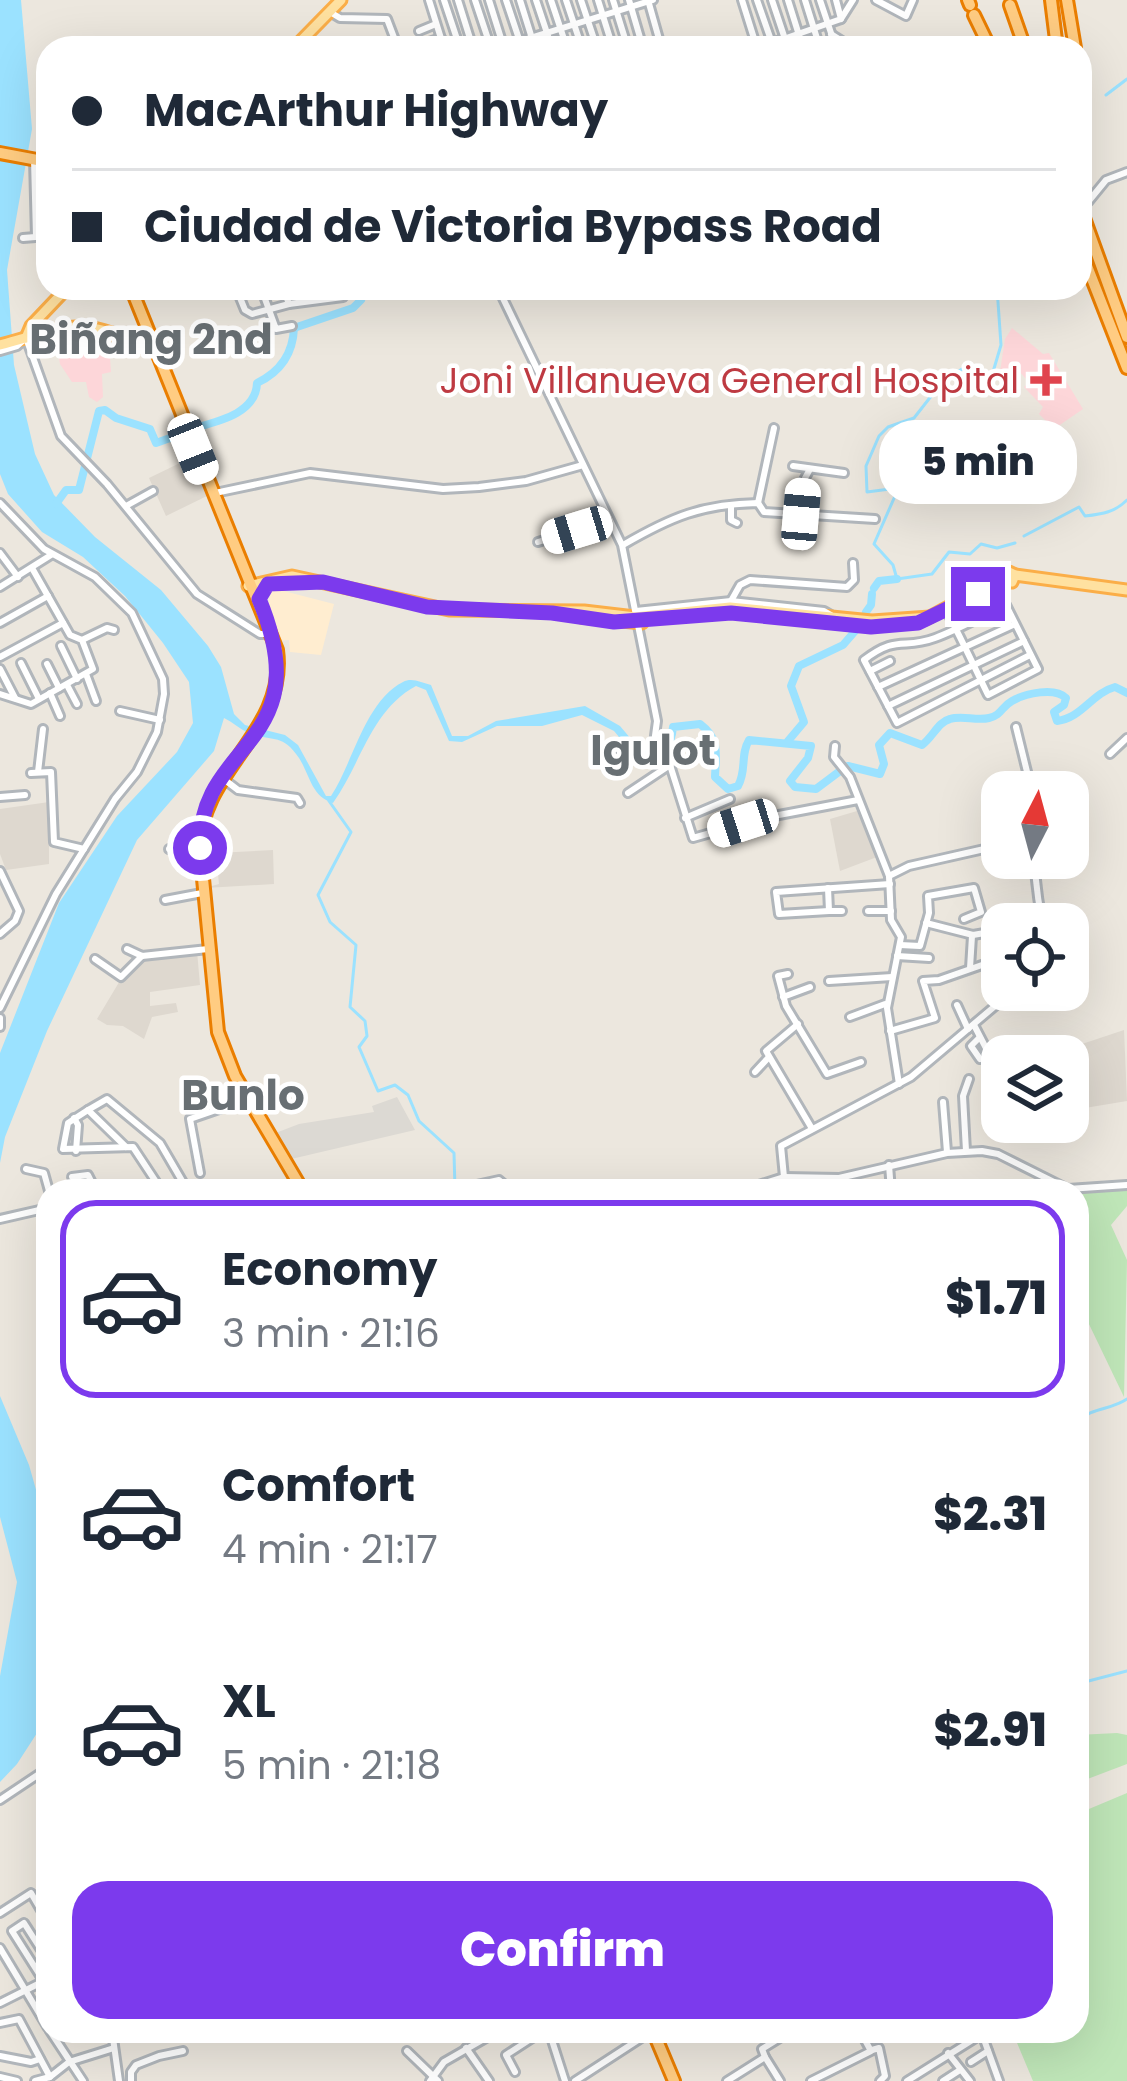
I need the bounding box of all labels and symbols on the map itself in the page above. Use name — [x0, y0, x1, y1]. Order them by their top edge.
district label: Biñang 2nd — [29, 310, 273, 369]
place label: Joni Villanueva General Hospital — [439, 355, 1019, 406]
marker: Joni Villanueva General Hospital — [1030, 364, 1062, 396]
car — [163, 409, 223, 489]
callout: 5 min — [879, 420, 1077, 504]
car — [780, 477, 822, 551]
car — [537, 502, 617, 558]
route end — [951, 567, 1005, 621]
district label: Igulot — [590, 721, 716, 780]
north arrow — [981, 771, 1089, 879]
car — [703, 795, 783, 851]
route start — [173, 821, 227, 875]
district label: Bunlo — [181, 1066, 305, 1125]

